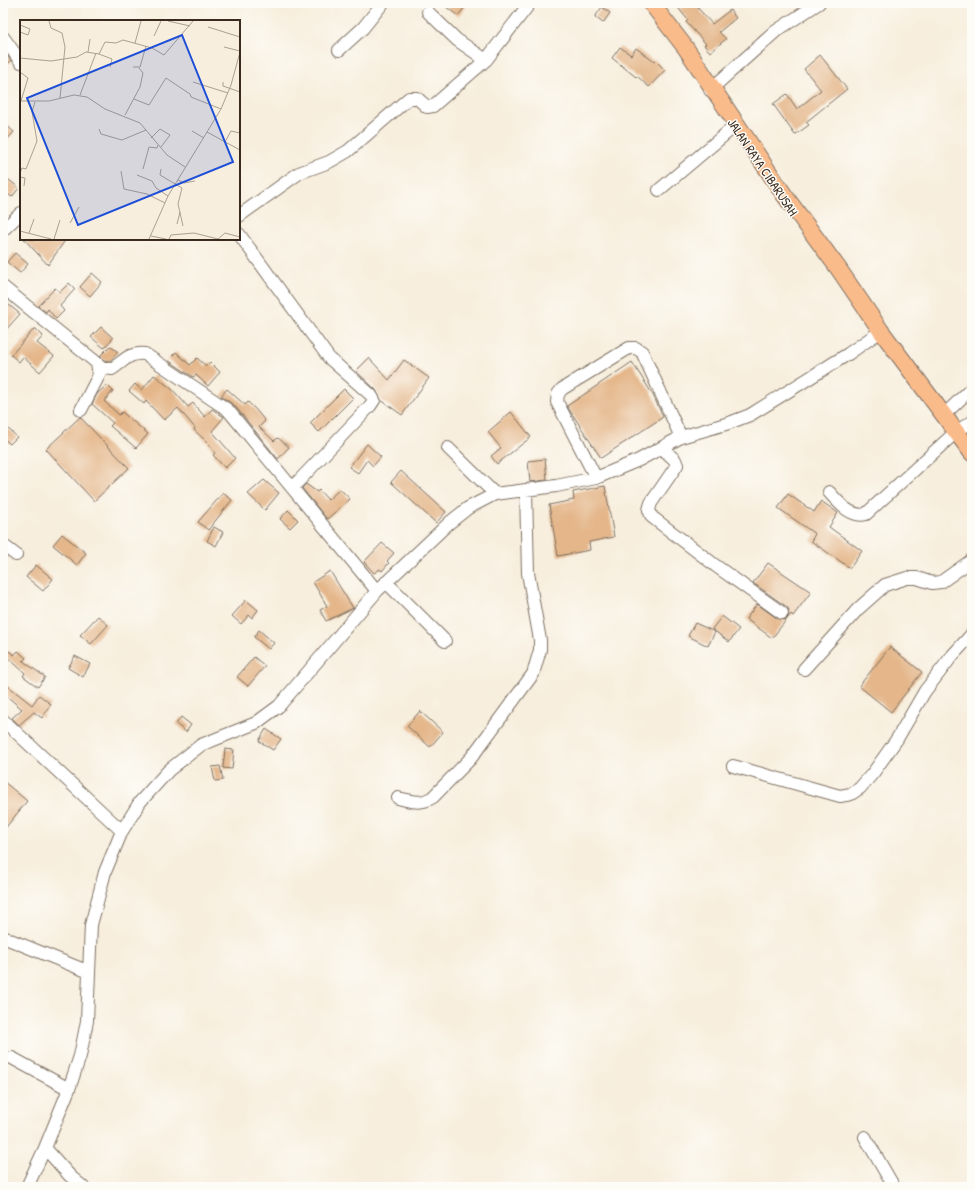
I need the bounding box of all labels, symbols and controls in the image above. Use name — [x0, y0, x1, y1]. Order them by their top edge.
inset map — [20, 20, 240, 240]
street label: JALAN RAYA CIBARUSAH — [724, 115, 802, 219]

